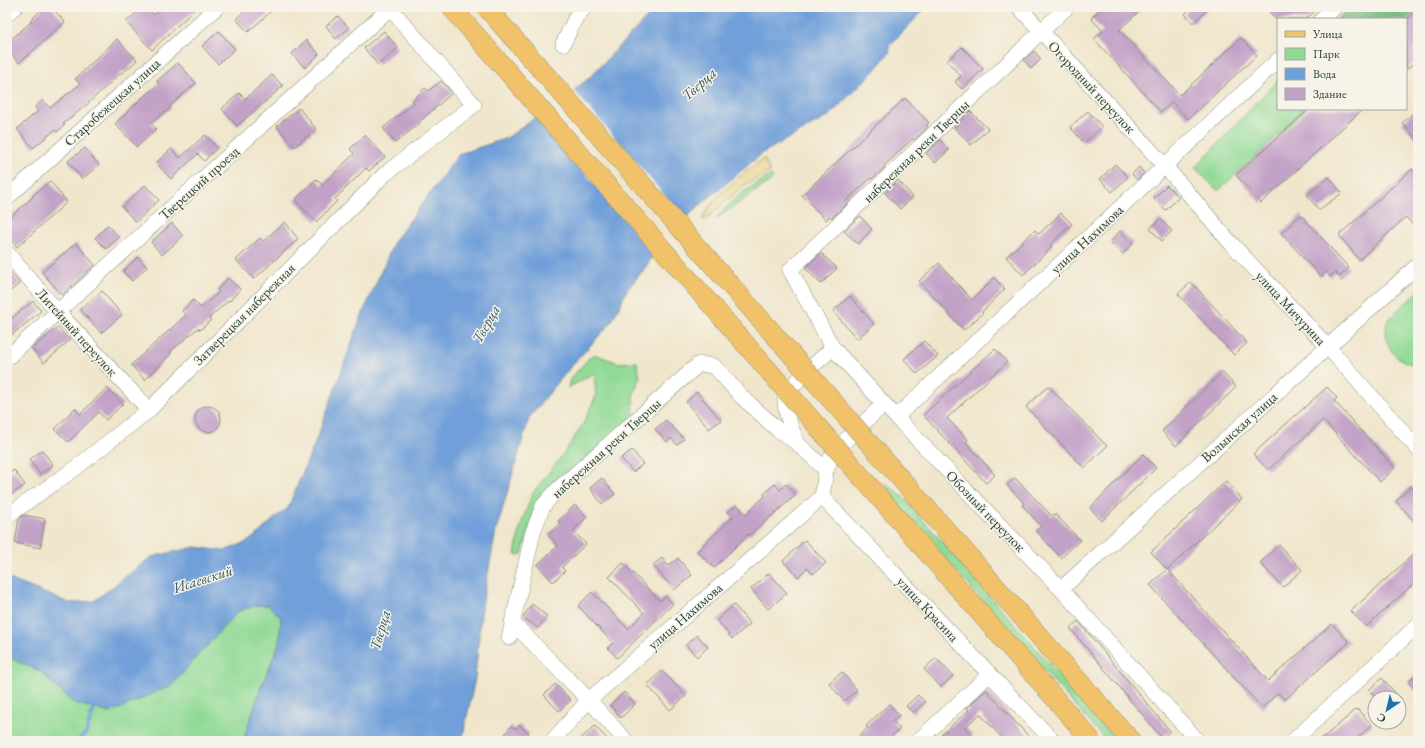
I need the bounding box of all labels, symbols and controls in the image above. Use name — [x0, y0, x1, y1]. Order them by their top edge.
legend — [1277, 18, 1407, 110]
text: Улица — [1312, 26, 1343, 42]
street label: Огородный переулок — [1044, 37, 1140, 137]
text: Парк — [1313, 46, 1340, 62]
street label: Старобежецкая улица — [60, 54, 164, 150]
water label: Тверца — [677, 63, 720, 104]
text: Вода — [1313, 66, 1336, 82]
text: Здание — [1313, 86, 1347, 102]
street label: набережная реки Тверцы — [859, 95, 973, 206]
street label: Тверецкий проезд — [155, 142, 243, 224]
street label: улица Нахимова — [1047, 200, 1127, 277]
street label: Затверецкая набережная — [189, 259, 299, 369]
street label: улица Мичурина — [1252, 267, 1330, 349]
street label: Литейный переулок — [32, 284, 122, 380]
water label: Тверца — [467, 301, 504, 346]
street label: Волынская улица — [1197, 388, 1281, 466]
street label: набережная реки Тверцы — [548, 394, 665, 502]
street label: Обозный переулок — [942, 466, 1030, 556]
water label: Исаевский — [170, 560, 235, 597]
street label: улица Красина — [893, 572, 963, 646]
street label: улица Нахимова — [644, 578, 726, 653]
water label: Тверца — [365, 608, 394, 652]
north arrow — [1367, 690, 1407, 730]
text: С — [1374, 710, 1388, 726]

